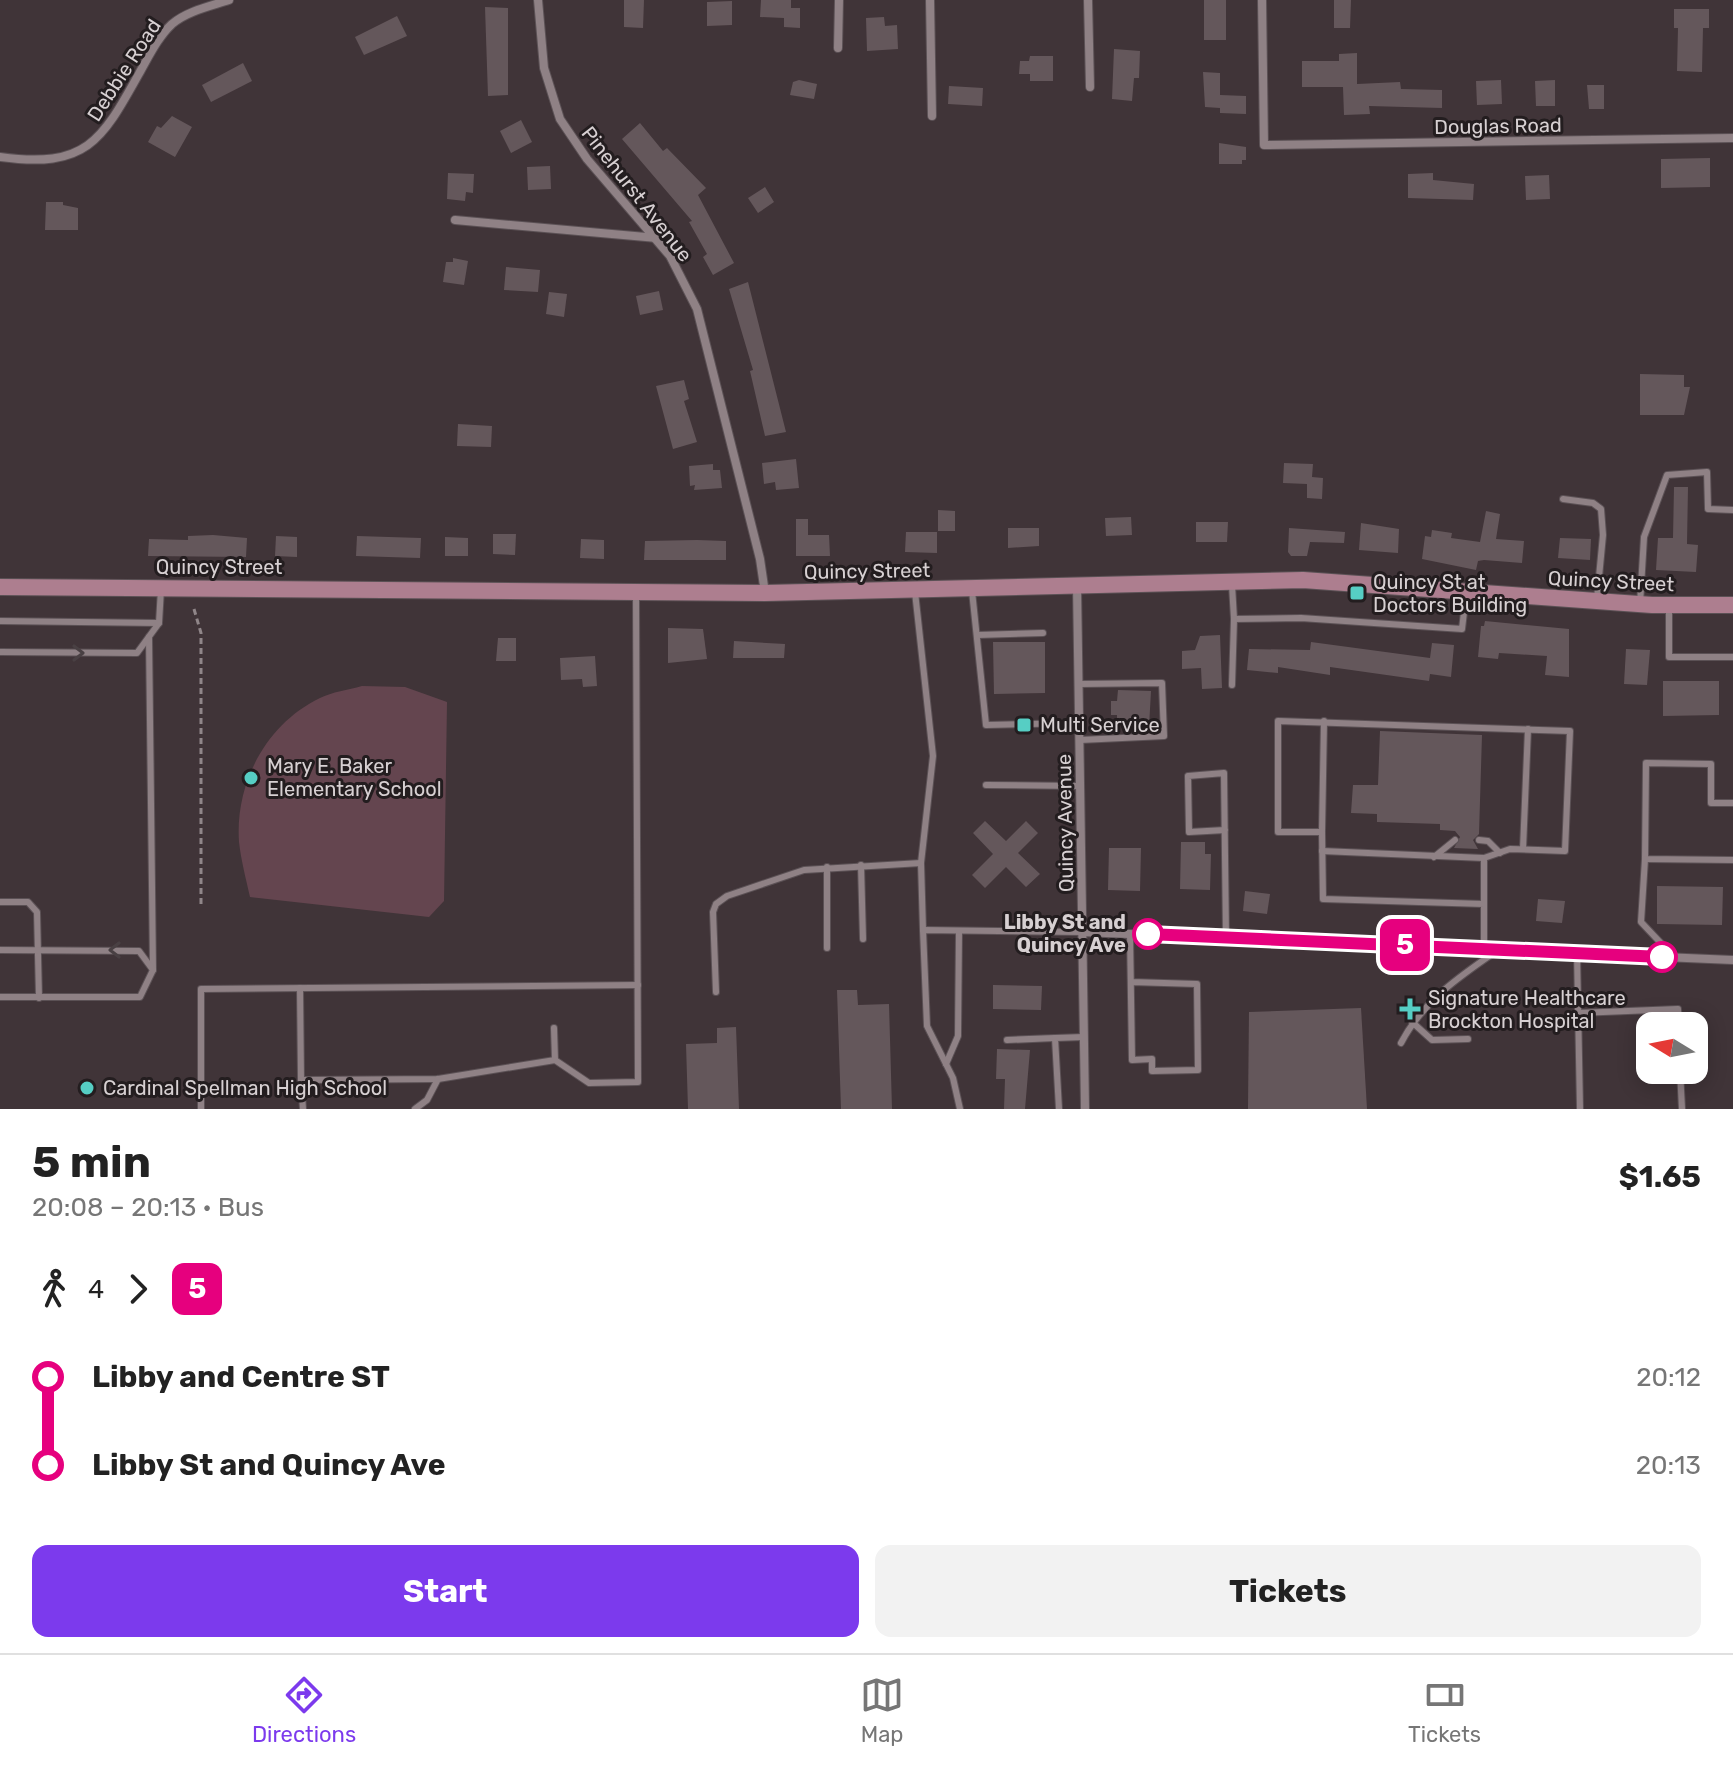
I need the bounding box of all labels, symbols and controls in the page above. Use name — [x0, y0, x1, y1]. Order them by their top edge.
street label: Debbie Road — [82, 14, 166, 126]
street label: Douglas Road — [1434, 113, 1562, 139]
street label: Pinehurst Avenue — [577, 122, 697, 266]
street label: Quincy Street — [156, 555, 282, 579]
street label: Quincy Street — [804, 558, 931, 584]
street label: Quincy Street — [1547, 566, 1675, 596]
place label: Quincy St at Doctors Building — [1373, 570, 1527, 617]
marker: Quincy St at Doctors Building — [1348, 584, 1366, 602]
one-way arrow — [72, 644, 85, 662]
place label: Multi Service — [1040, 713, 1160, 737]
marker: Multi Service — [1015, 716, 1033, 734]
place label: Mary E. Baker Elementary School — [267, 754, 442, 801]
street label: Quincy Avenue — [1052, 754, 1078, 892]
marker: Mary E. Baker Elementary School — [242, 769, 260, 787]
place label: Libby St and Quincy Ave — [1004, 910, 1126, 957]
marker: Libby St and Quincy Ave — [1133, 919, 1163, 949]
line badge: 5 — [1379, 919, 1431, 971]
text: 5 — [1396, 928, 1414, 961]
one-way arrow — [108, 941, 121, 959]
unlabelled marker — [1647, 942, 1677, 972]
place label: Signature Healthcare Brockton Hospital — [1428, 986, 1626, 1033]
marker: Signature Healthcare Brockton Hospital — [1399, 998, 1421, 1020]
north arrow — [1636, 1012, 1708, 1084]
map controls — [1636, 1012, 1708, 1084]
place label: Cardinal Spellman High School — [103, 1076, 387, 1100]
marker: Cardinal Spellman High School — [78, 1079, 96, 1097]
text: 5 min — [32, 1136, 151, 1188]
text: $1.65 — [1619, 1159, 1701, 1195]
text: 20:08 – 20:13 · Bus — [32, 1192, 264, 1223]
icon: walk — [32, 1267, 76, 1311]
icon: forward — [116, 1267, 160, 1311]
text: 5 — [188, 1272, 206, 1305]
text: 4 — [88, 1274, 104, 1305]
text: Libby and Centre ST — [92, 1359, 390, 1395]
text: 20:12 — [1636, 1362, 1701, 1393]
text: Libby St and Quincy Ave — [92, 1447, 446, 1483]
text: 20:13 — [1636, 1450, 1701, 1481]
button: Start — [32, 1545, 859, 1637]
button: Tickets — [875, 1545, 1701, 1637]
tab: Directions — [252, 1673, 356, 1748]
tab: Map — [860, 1673, 904, 1748]
tab: Tickets — [1408, 1673, 1481, 1748]

